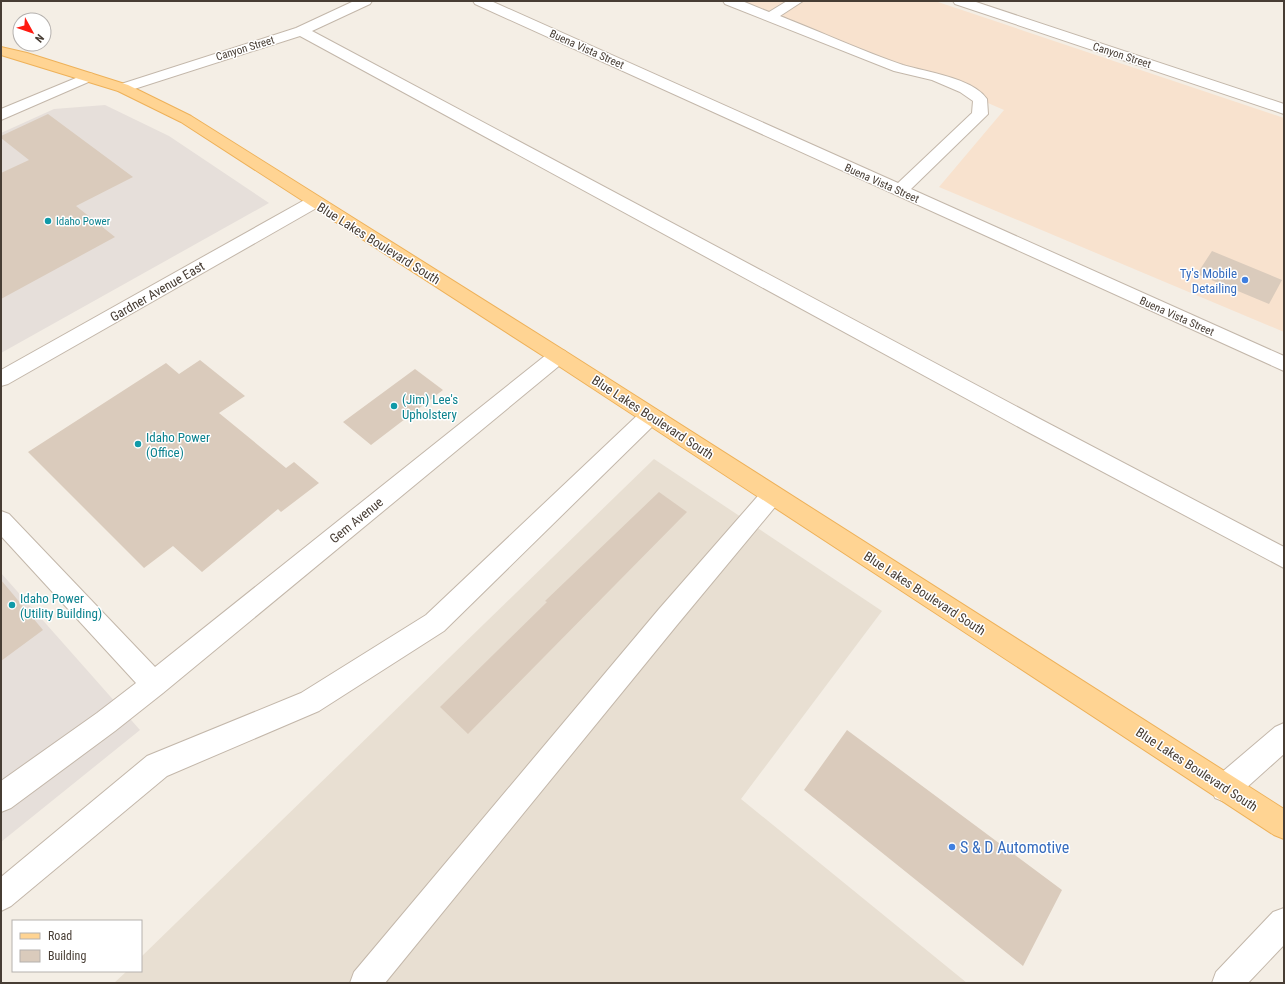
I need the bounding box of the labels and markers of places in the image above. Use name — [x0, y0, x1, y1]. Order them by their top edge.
place label: Idaho Power — [56, 215, 111, 228]
marker: Idaho Power — [43, 216, 53, 226]
place label: Ty's Mobile Detailing — [1180, 266, 1237, 296]
marker: Ty's Mobile Detailing — [1240, 275, 1250, 285]
place label: (Jim) Lee's Upholstery — [402, 392, 458, 422]
marker: (Jim) Lee's Upholstery — [389, 401, 399, 411]
place label: Idaho Power (Office) — [146, 430, 210, 460]
marker: Idaho Power (Office) — [133, 439, 143, 449]
place label: Idaho Power (Utility Building) — [20, 591, 102, 621]
marker: Idaho Power (Utility Building) — [7, 600, 17, 610]
place label: S & D Automotive — [960, 838, 1069, 857]
marker: S & D Automotive — [947, 842, 957, 852]

